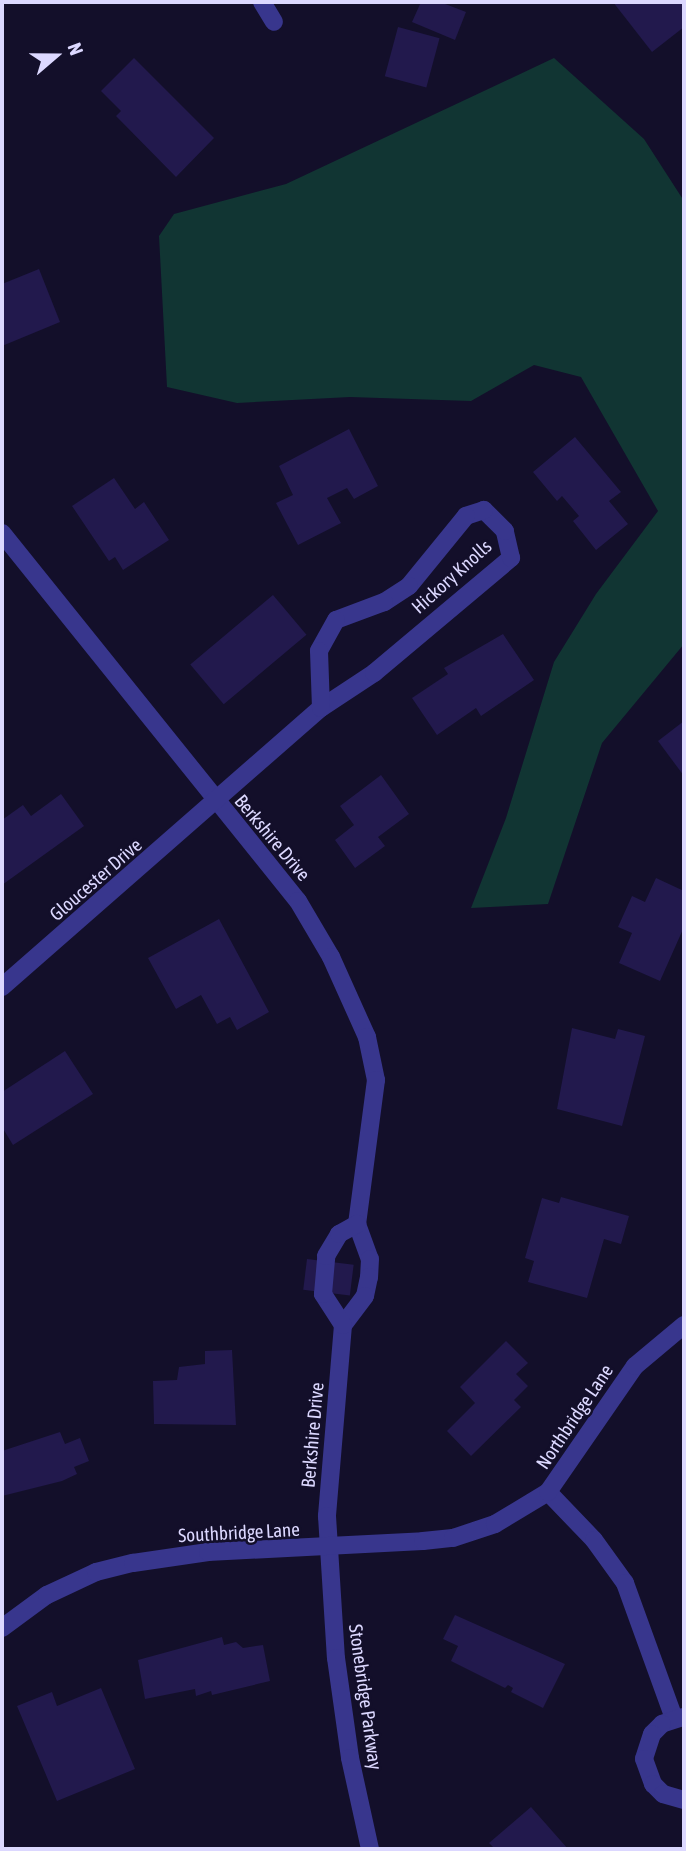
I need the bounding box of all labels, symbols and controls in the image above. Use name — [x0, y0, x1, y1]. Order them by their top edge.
north arrow — [21, 21, 91, 91]
text: N — [63, 40, 88, 58]
street label: Hickory Knolls — [407, 535, 497, 619]
street label: Berkshire Drive — [229, 790, 315, 886]
street label: Gloucester Drive — [45, 834, 147, 926]
street label: Northbridge Lane — [532, 1360, 618, 1474]
street label: Berkshire Drive — [297, 1381, 329, 1489]
street label: Southbridge Lane — [178, 1518, 300, 1548]
street label: Stonebridge Parkway — [344, 1623, 386, 1771]

